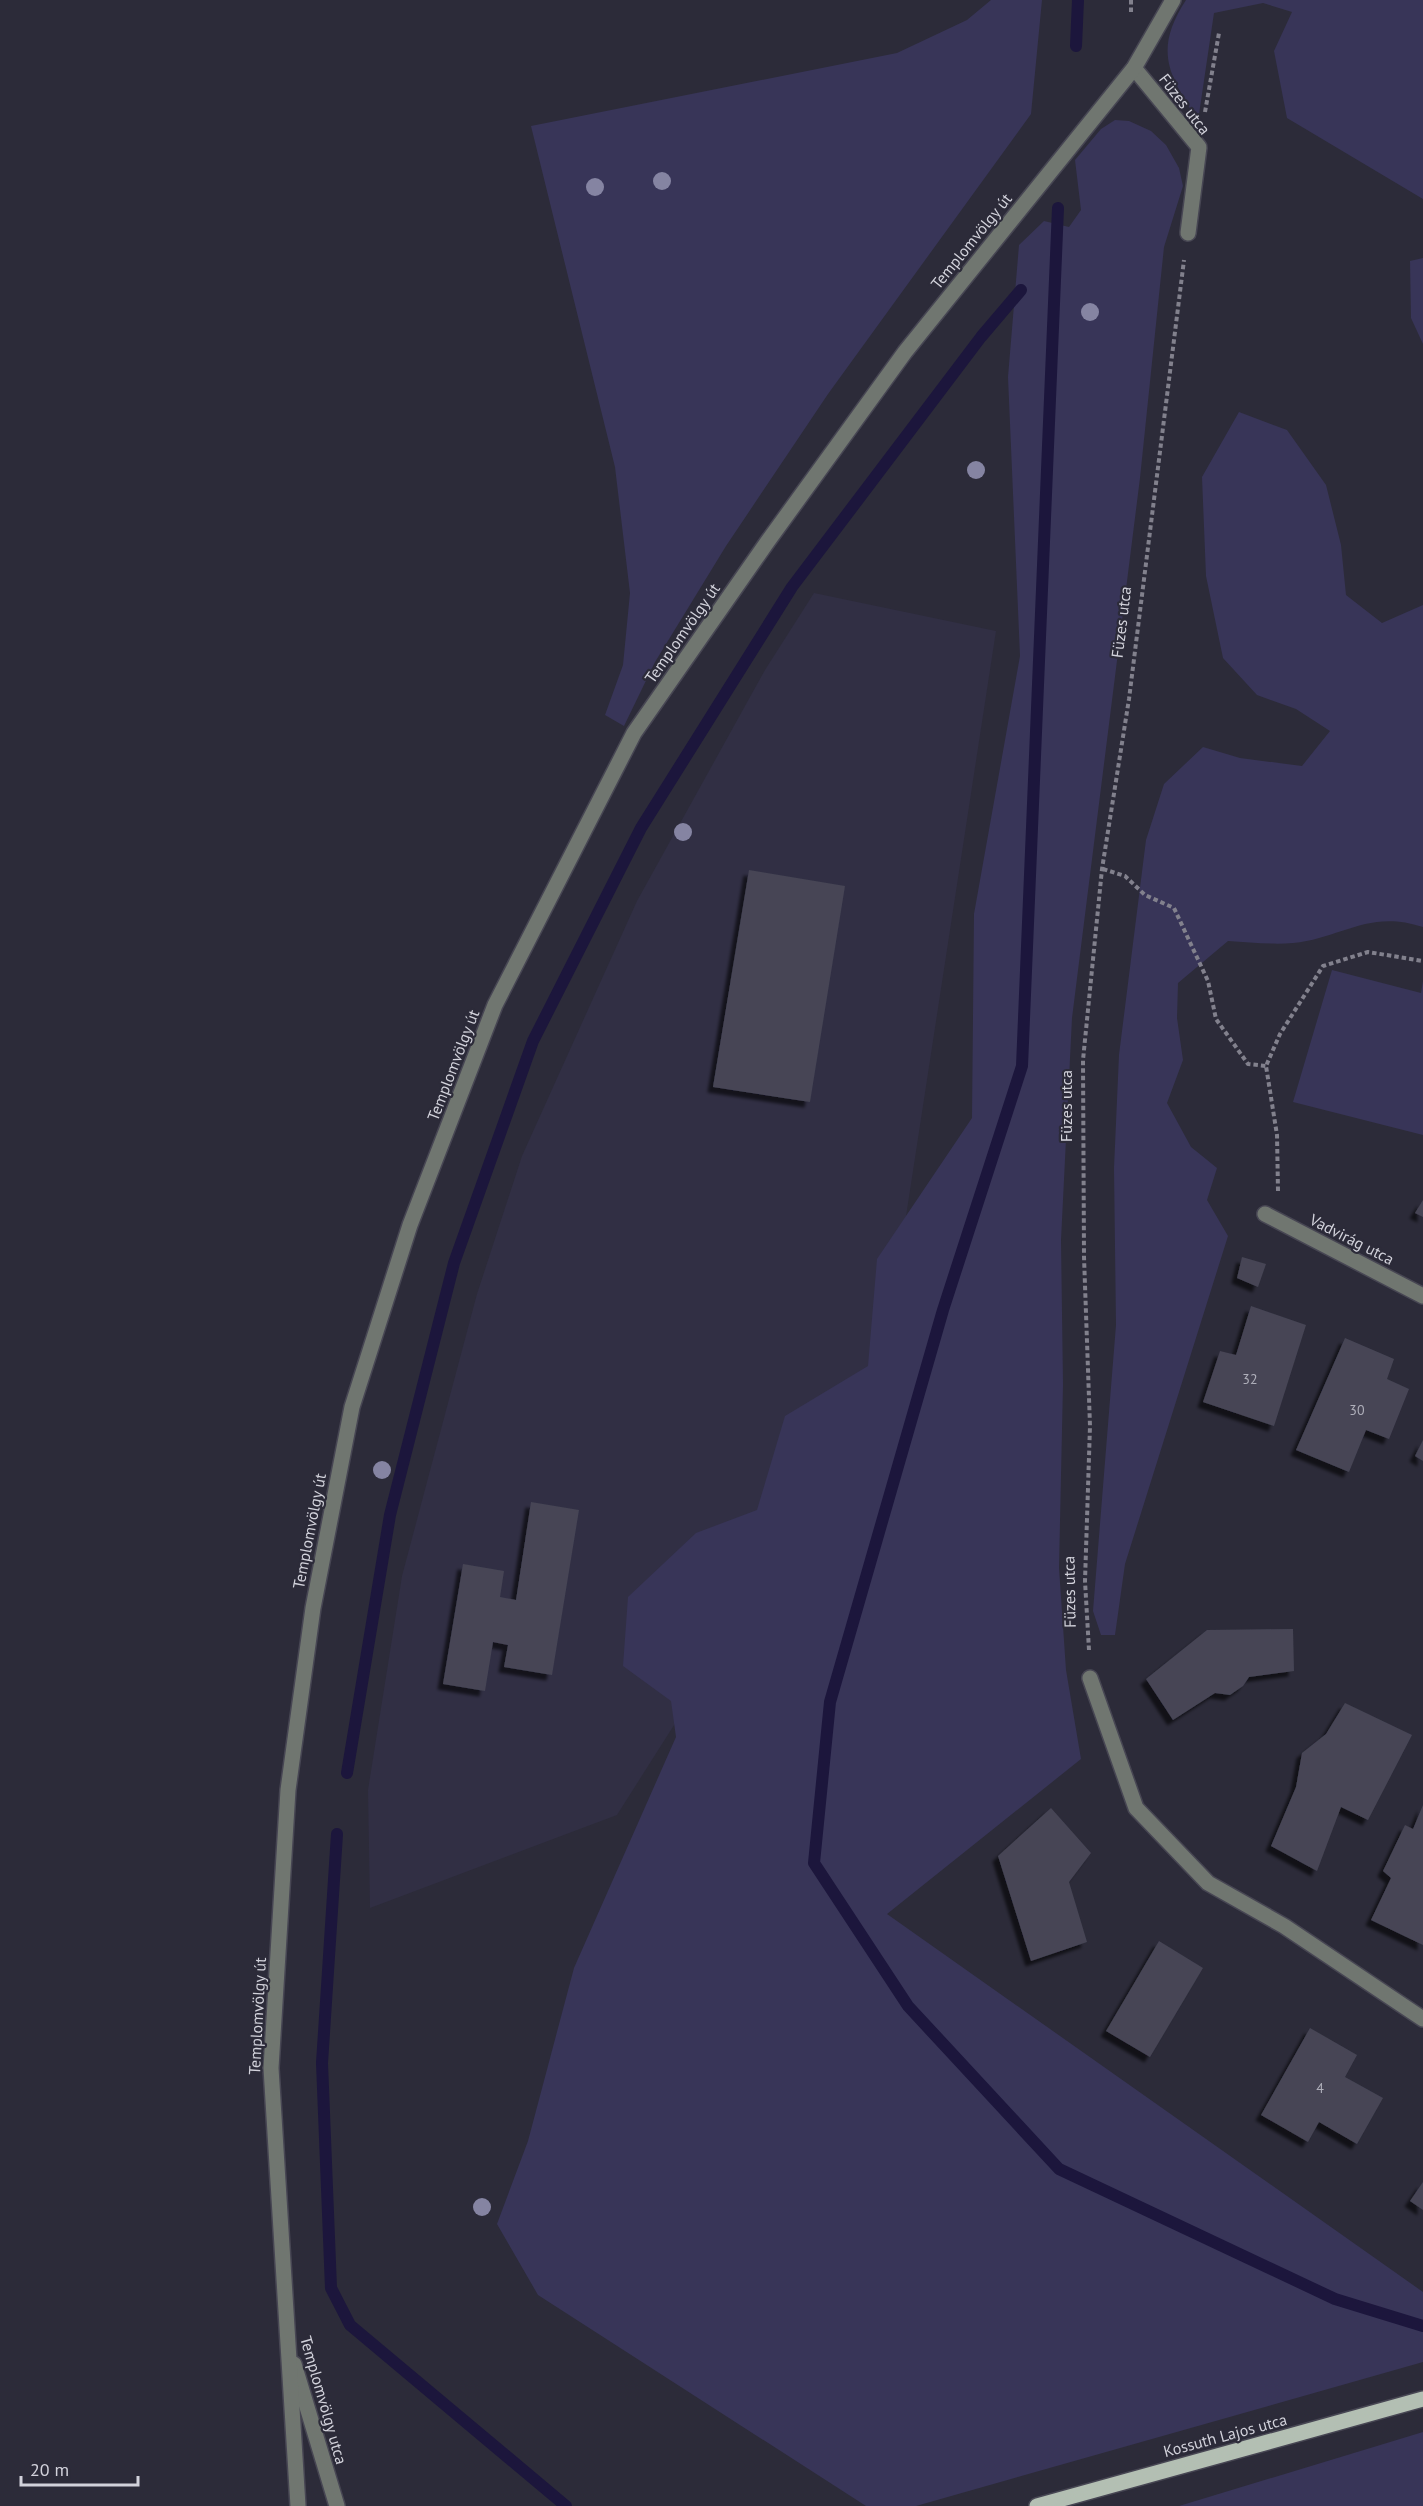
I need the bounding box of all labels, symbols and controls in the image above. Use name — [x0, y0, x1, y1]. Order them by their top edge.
street label: Füzes utca — [1155, 69, 1215, 139]
street label: Templomvölgy út — [926, 189, 1016, 293]
street label: Templomvölgy út — [640, 579, 724, 687]
street label: Füzes utca — [1107, 585, 1135, 659]
street label: Templomvölgy út — [423, 1006, 484, 1123]
street label: Füzes utca — [1056, 1070, 1076, 1142]
street label: Vadvirág utca — [1306, 1209, 1398, 1269]
house number: 32 — [1242, 1370, 1258, 1388]
house number: 30 — [1349, 1401, 1365, 1419]
street label: Templomvölgy út — [288, 1471, 330, 1591]
street label: Füzes utca — [1058, 1556, 1080, 1628]
street label: Templomvölgy út — [244, 1956, 270, 2075]
house number: 4 — [1316, 2079, 1324, 2097]
street label: Templomvölgy utca — [296, 2334, 352, 2466]
street label: Kossuth Lajos utca — [1161, 2409, 1289, 2461]
scale bar — [21, 2449, 138, 2487]
text: 20 m — [30, 2458, 69, 2481]

